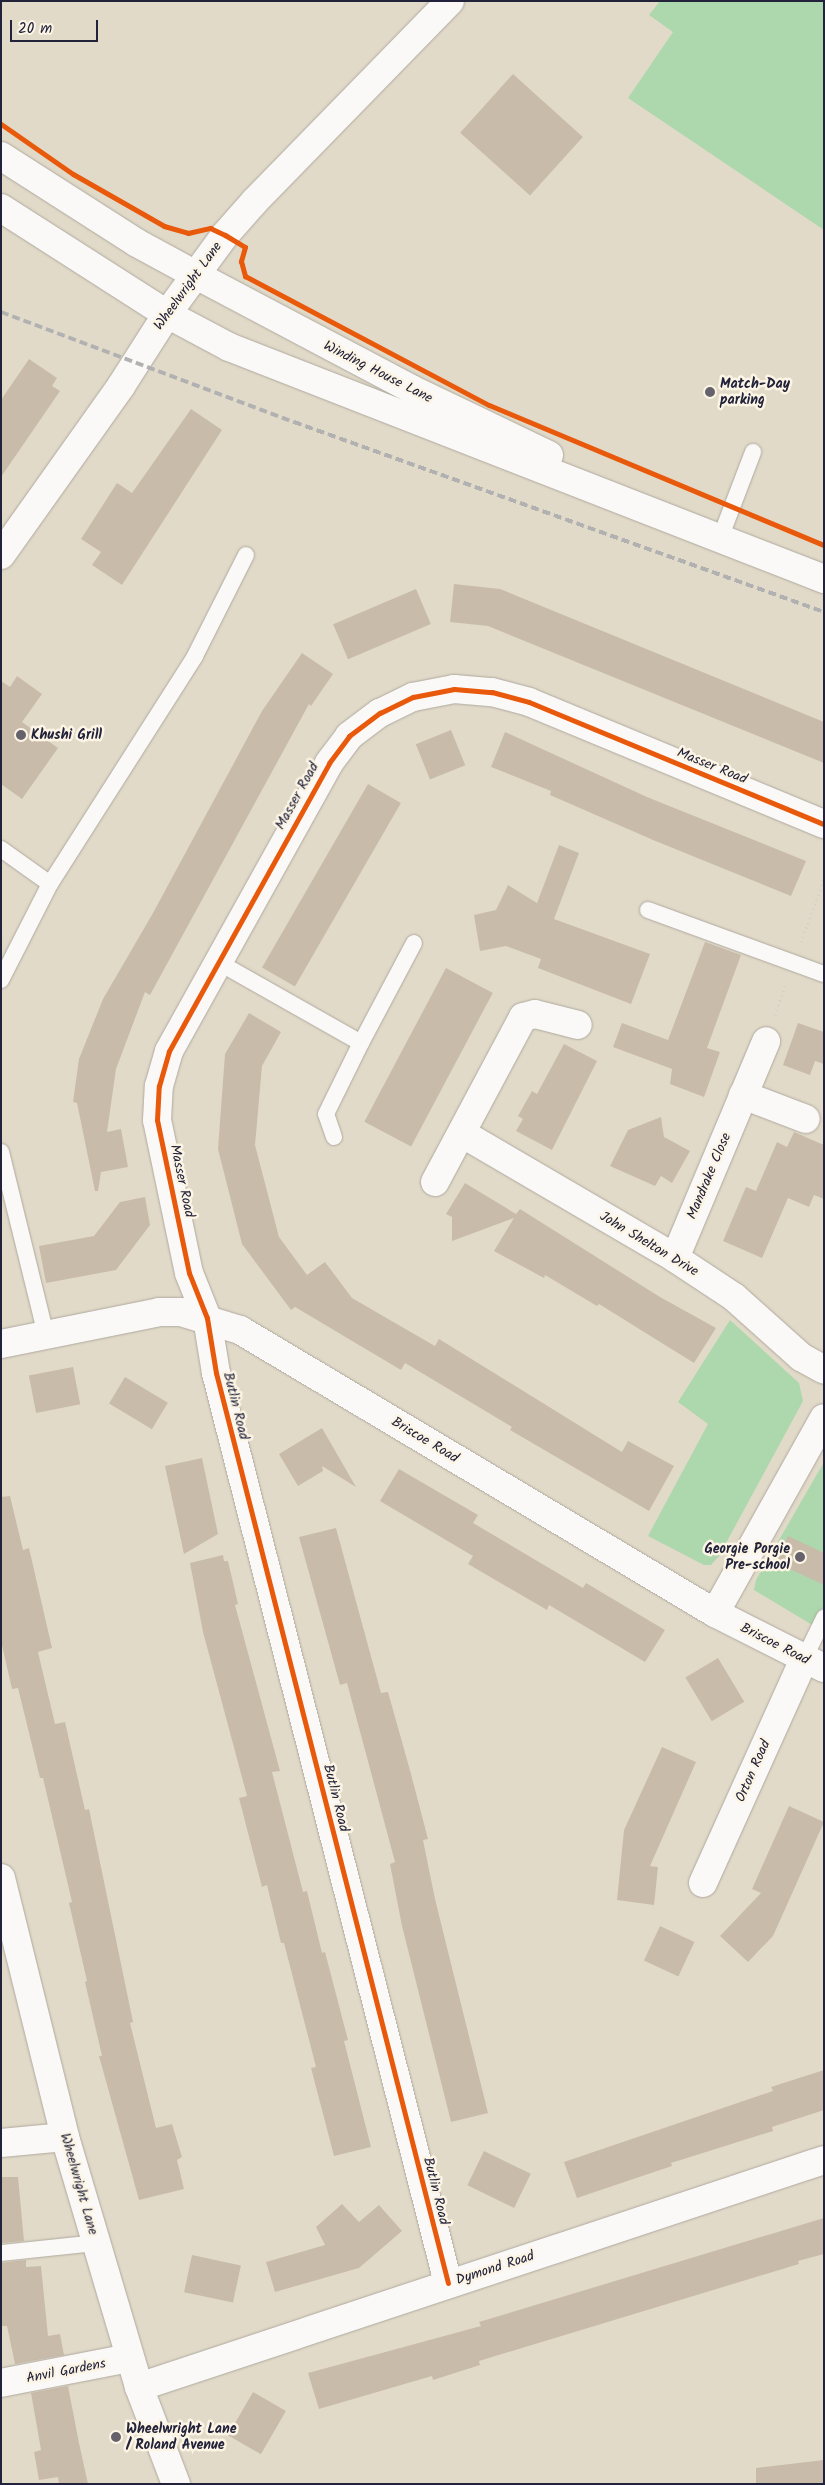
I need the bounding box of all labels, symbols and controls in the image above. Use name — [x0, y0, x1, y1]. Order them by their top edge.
scale bar — [12, 10, 100, 42]
text: 20 m — [18, 17, 52, 41]
street label: Wheelwright Lane — [150, 239, 226, 333]
street label: Winding House Lane — [321, 337, 435, 407]
place label: Match-Day parking — [720, 376, 790, 408]
marker: Match-Day parking — [704, 386, 716, 398]
place label: Khushi Grill — [31, 727, 102, 743]
marker: Khushi Grill — [15, 729, 27, 741]
street label: Masser Road — [674, 744, 750, 788]
street label: Masser Road — [272, 759, 322, 833]
street label: Mandrake Close — [683, 1130, 735, 1222]
street label: Masser Road — [166, 1143, 198, 1219]
street label: John Shelton Drive — [597, 1208, 701, 1280]
street label: Butlin Road — [220, 1371, 252, 1441]
street label: Briscoe Road — [388, 1413, 462, 1467]
place label: Georgie Porgie Pre-school — [704, 1541, 790, 1574]
marker: Georgie Porgie Pre-school — [794, 1551, 806, 1563]
street label: Briscoe Road — [738, 1619, 812, 1669]
street label: Orton Road — [732, 1737, 774, 1805]
street label: Butlin Road — [320, 1763, 352, 1833]
street label: Wheelwright Lane — [56, 2131, 102, 2237]
street label: Butlin Road — [420, 2156, 452, 2226]
street label: Dymond Road — [454, 2247, 536, 2289]
street label: Anvil Gardens — [25, 2355, 107, 2387]
place label: Wheelwright Lane / Roland Avenue — [126, 2421, 237, 2454]
marker: Wheelwright Lane / Roland Avenue — [110, 2431, 122, 2443]

